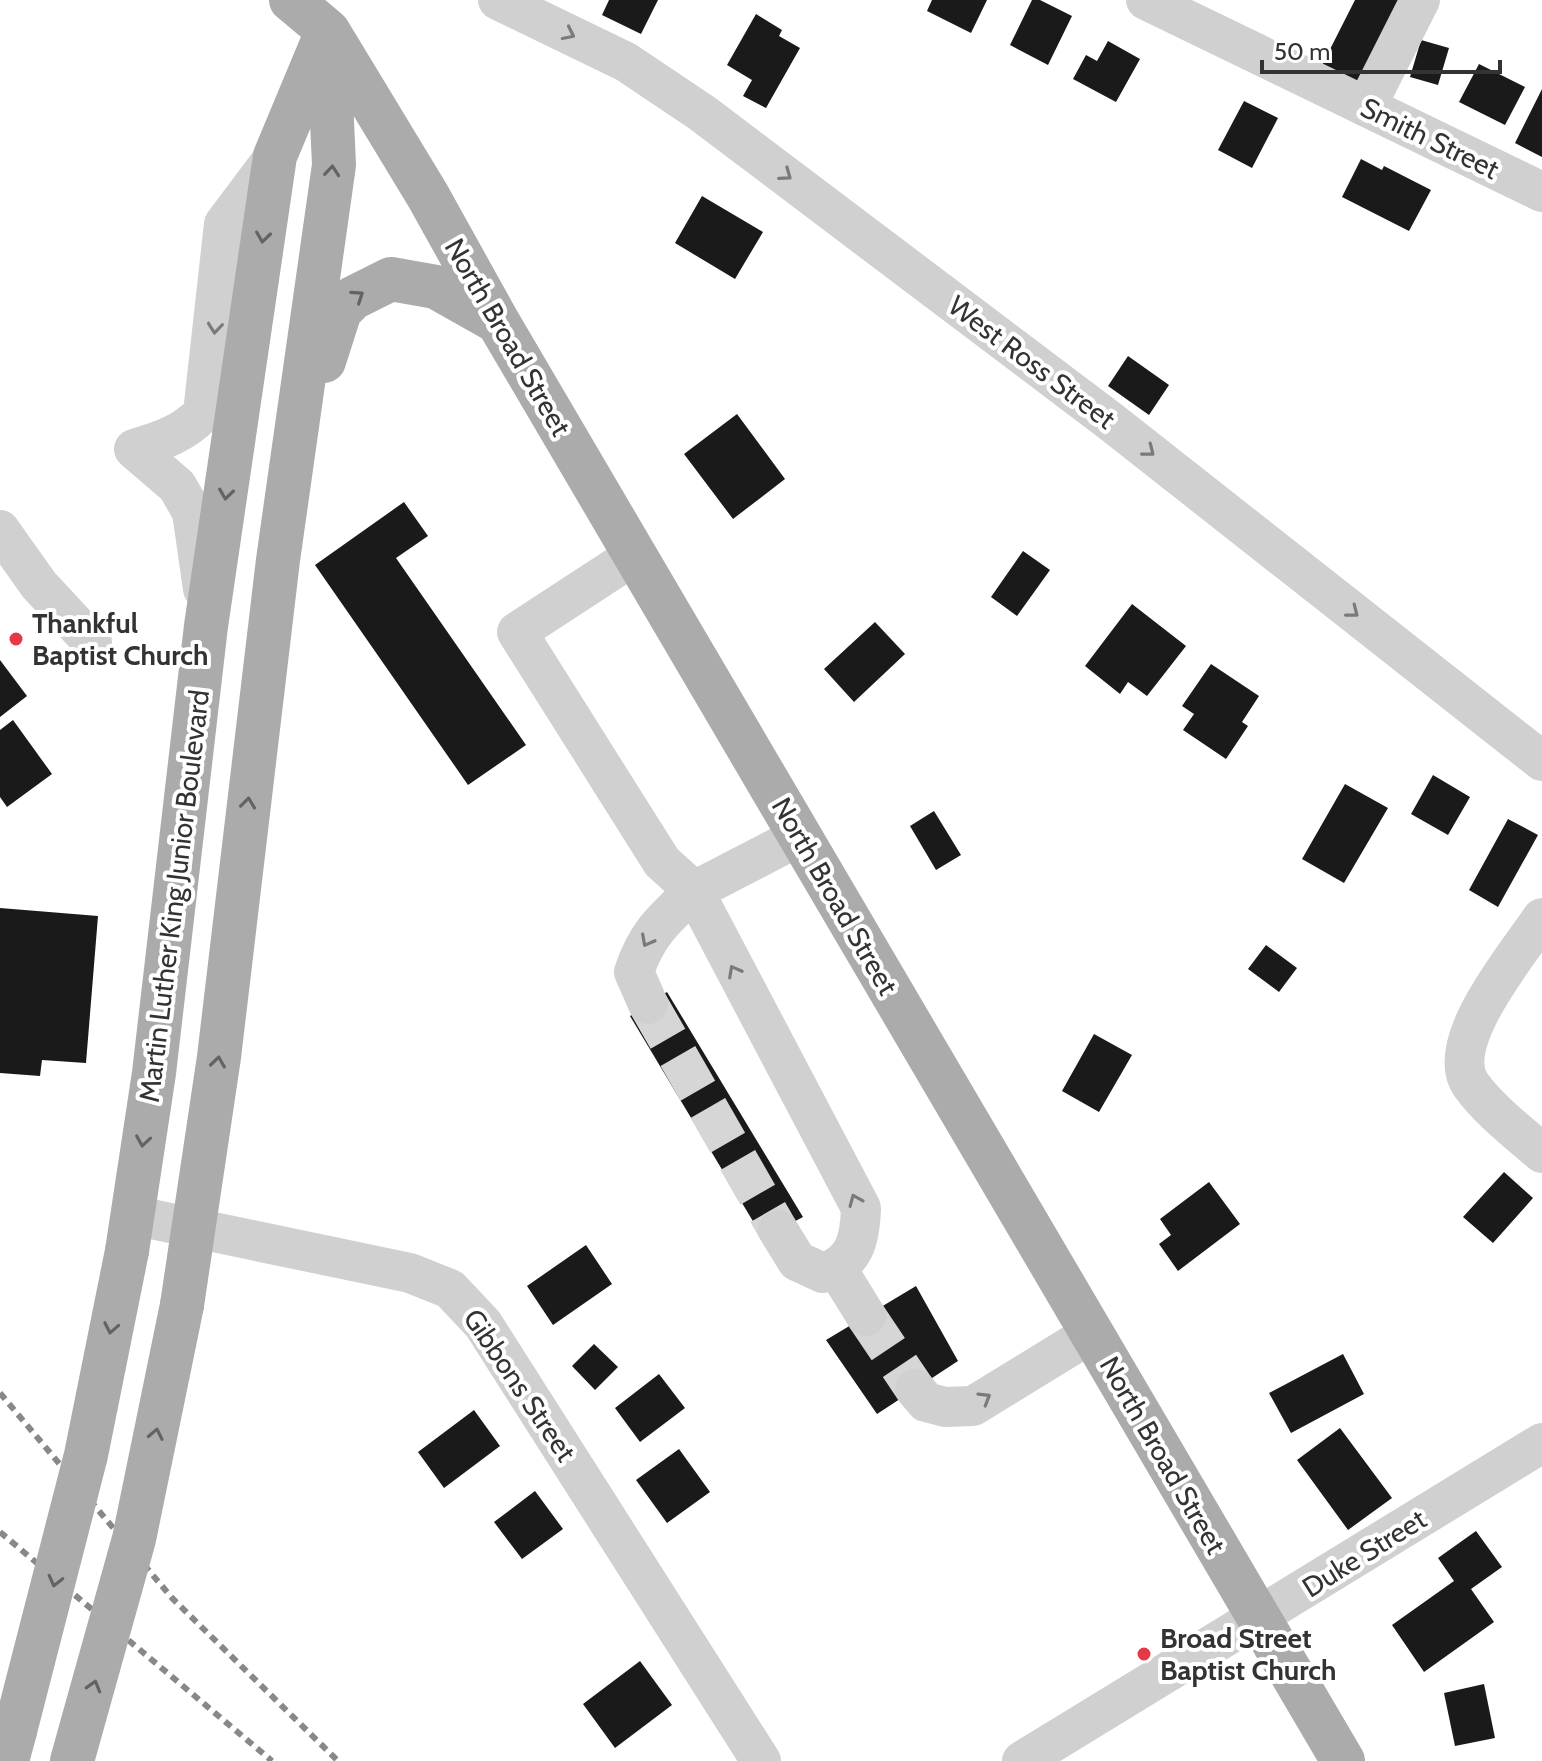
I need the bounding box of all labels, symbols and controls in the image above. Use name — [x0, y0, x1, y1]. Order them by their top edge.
one-way arrow — [560, 24, 575, 40]
scale bar — [1262, 24, 1500, 74]
text: 50 m — [1274, 37, 1330, 66]
street label: Smith Street — [1355, 90, 1505, 186]
one-way arrow — [324, 164, 341, 177]
one-way arrow — [777, 166, 792, 180]
one-way arrow — [255, 230, 272, 244]
street label: North Broad Street — [438, 232, 578, 442]
street label: West Ross Street — [942, 288, 1122, 436]
one-way arrow — [350, 291, 364, 306]
one-way arrow — [207, 322, 224, 335]
one-way arrow — [1140, 442, 1155, 456]
one-way arrow — [218, 488, 235, 501]
one-way arrow — [1344, 602, 1358, 617]
place label: Thankful Baptist Church — [32, 606, 208, 672]
marker: Thankful Baptist Church — [7, 630, 25, 648]
street label: Martin Luther King Junior Boulevard — [132, 688, 216, 1104]
street label: North Broad Street — [765, 791, 905, 1001]
one-way arrow — [239, 796, 256, 809]
one-way arrow — [641, 932, 656, 947]
one-way arrow — [728, 964, 743, 979]
one-way arrow — [209, 1055, 226, 1069]
one-way arrow — [135, 1134, 152, 1148]
one-way arrow — [849, 1194, 865, 1209]
street label: Gibbons Street — [457, 1302, 583, 1468]
one-way arrow — [104, 1321, 121, 1334]
street label: North Broad Street — [1093, 1350, 1233, 1560]
one-way arrow — [976, 1393, 991, 1408]
one-way arrow — [146, 1427, 163, 1440]
street label: Duke Street — [1296, 1502, 1432, 1604]
one-way arrow — [47, 1574, 64, 1588]
place label: Broad Street Baptist Church — [1160, 1621, 1336, 1687]
marker: Broad Street Baptist Church — [1135, 1645, 1153, 1663]
one-way arrow — [85, 1680, 101, 1694]

